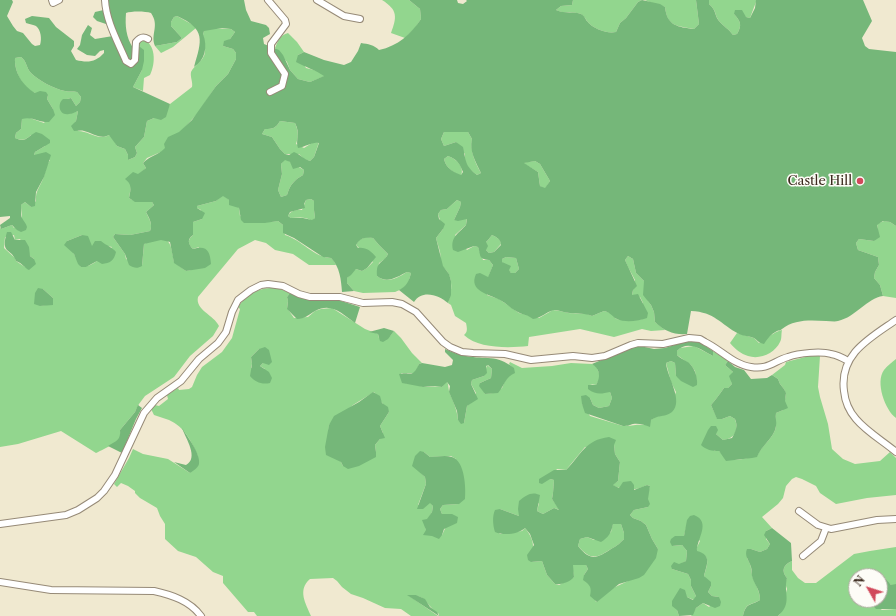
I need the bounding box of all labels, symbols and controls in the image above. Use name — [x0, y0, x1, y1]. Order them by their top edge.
place label: Castle Hill — [788, 173, 852, 189]
marker: Castle Hill — [855, 176, 865, 186]
north arrow — [848, 568, 888, 608]
text: N — [851, 573, 868, 589]

